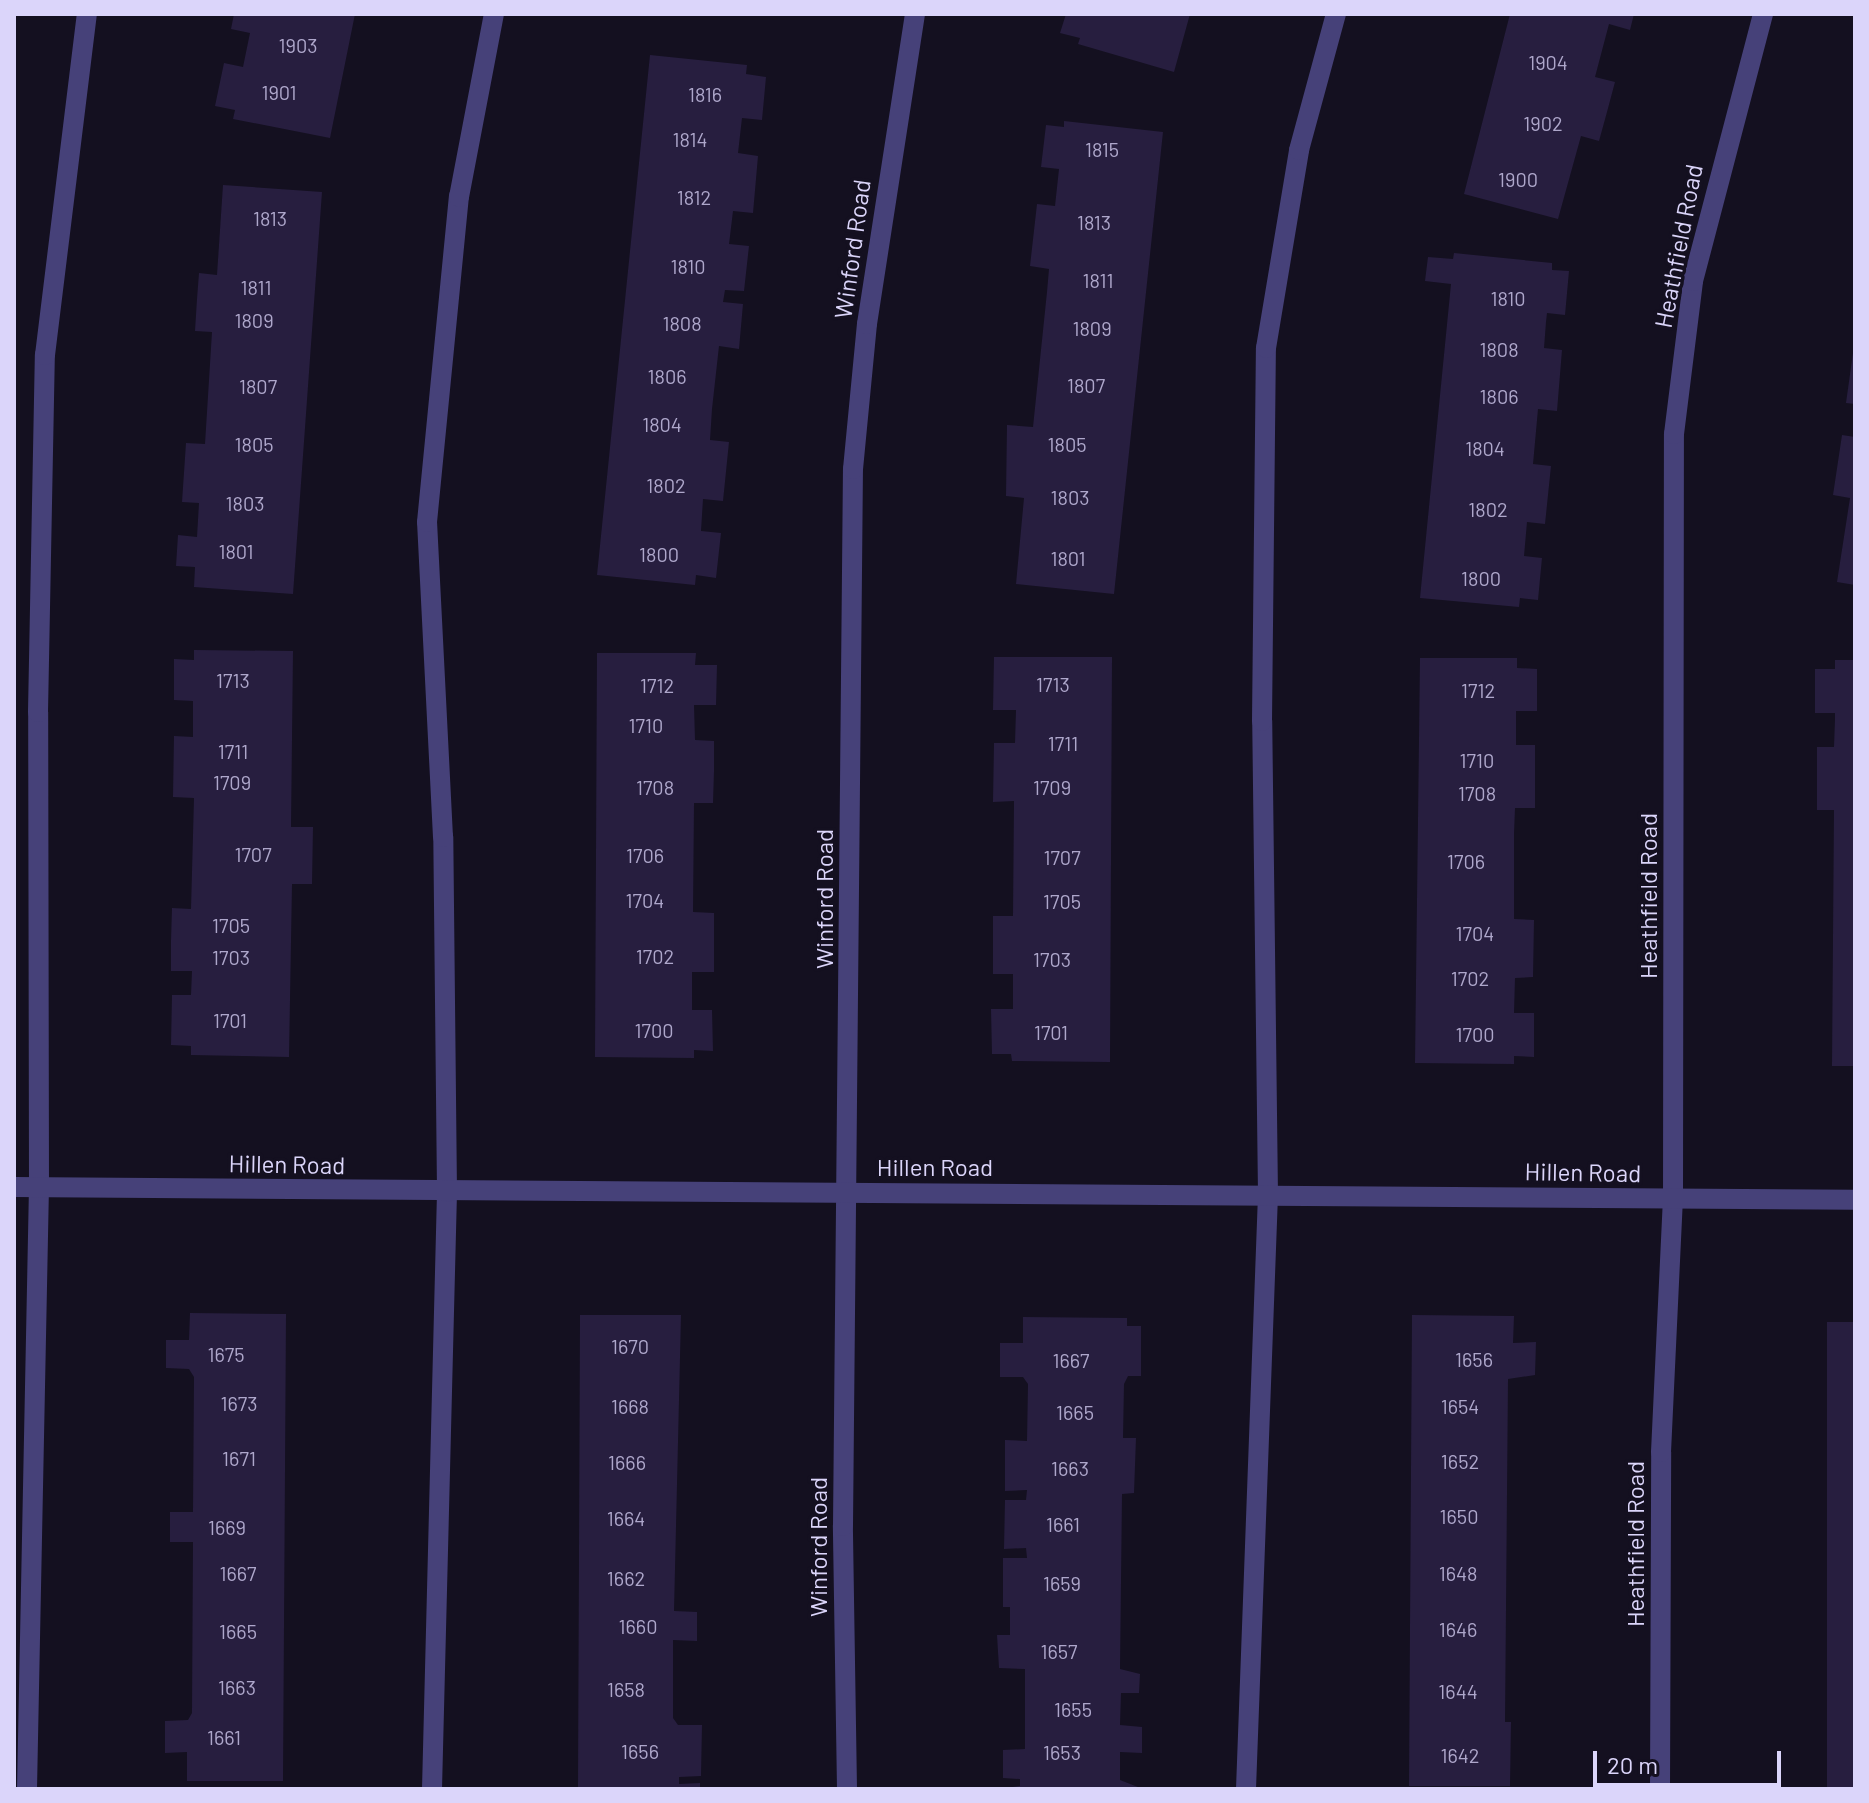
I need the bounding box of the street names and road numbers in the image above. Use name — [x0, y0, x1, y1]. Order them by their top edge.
street label: Heathfield Road — [1648, 162, 1708, 330]
street label: Winford Road — [828, 178, 876, 320]
street label: Heathfield Road — [1634, 813, 1662, 979]
street label: Winford Road — [810, 829, 838, 969]
street label: Hillen Road — [229, 1149, 345, 1179]
street label: Hillen Road — [877, 1153, 993, 1181]
street label: Hillen Road — [1525, 1157, 1641, 1187]
street label: Heathfield Road — [1621, 1461, 1649, 1627]
street label: Winford Road — [804, 1477, 832, 1617]

